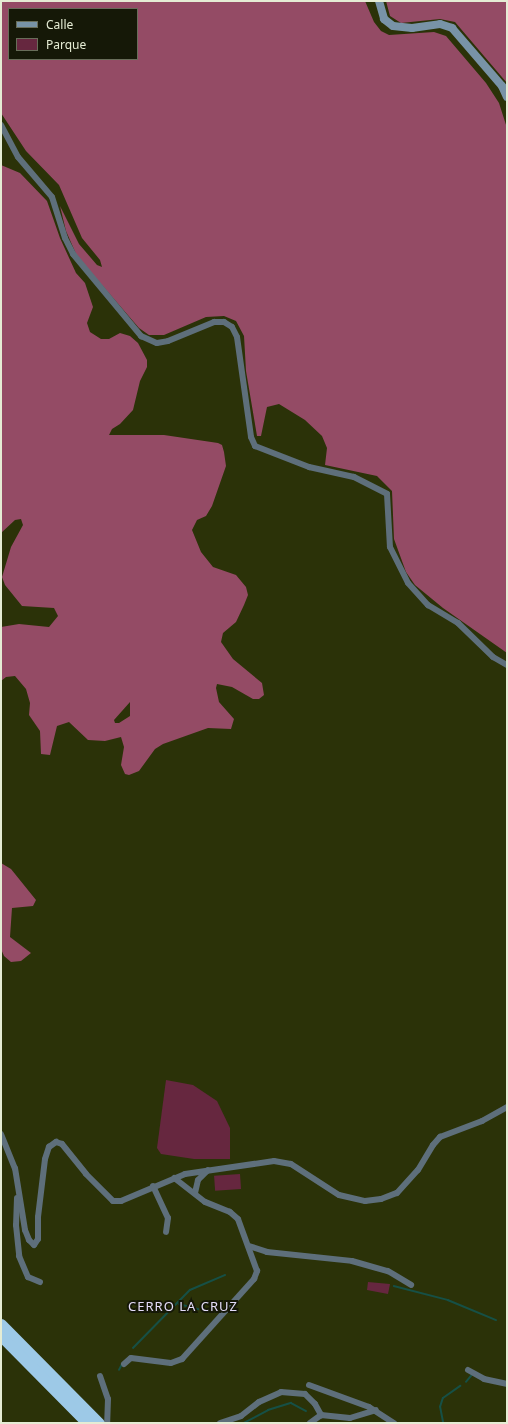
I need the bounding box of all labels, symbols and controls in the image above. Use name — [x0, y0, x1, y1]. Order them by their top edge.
legend — [8, 8, 138, 60]
text: Calle — [46, 16, 73, 33]
text: Parque — [46, 36, 86, 53]
district label: CERRO LA CRUZ — [128, 1298, 238, 1314]

